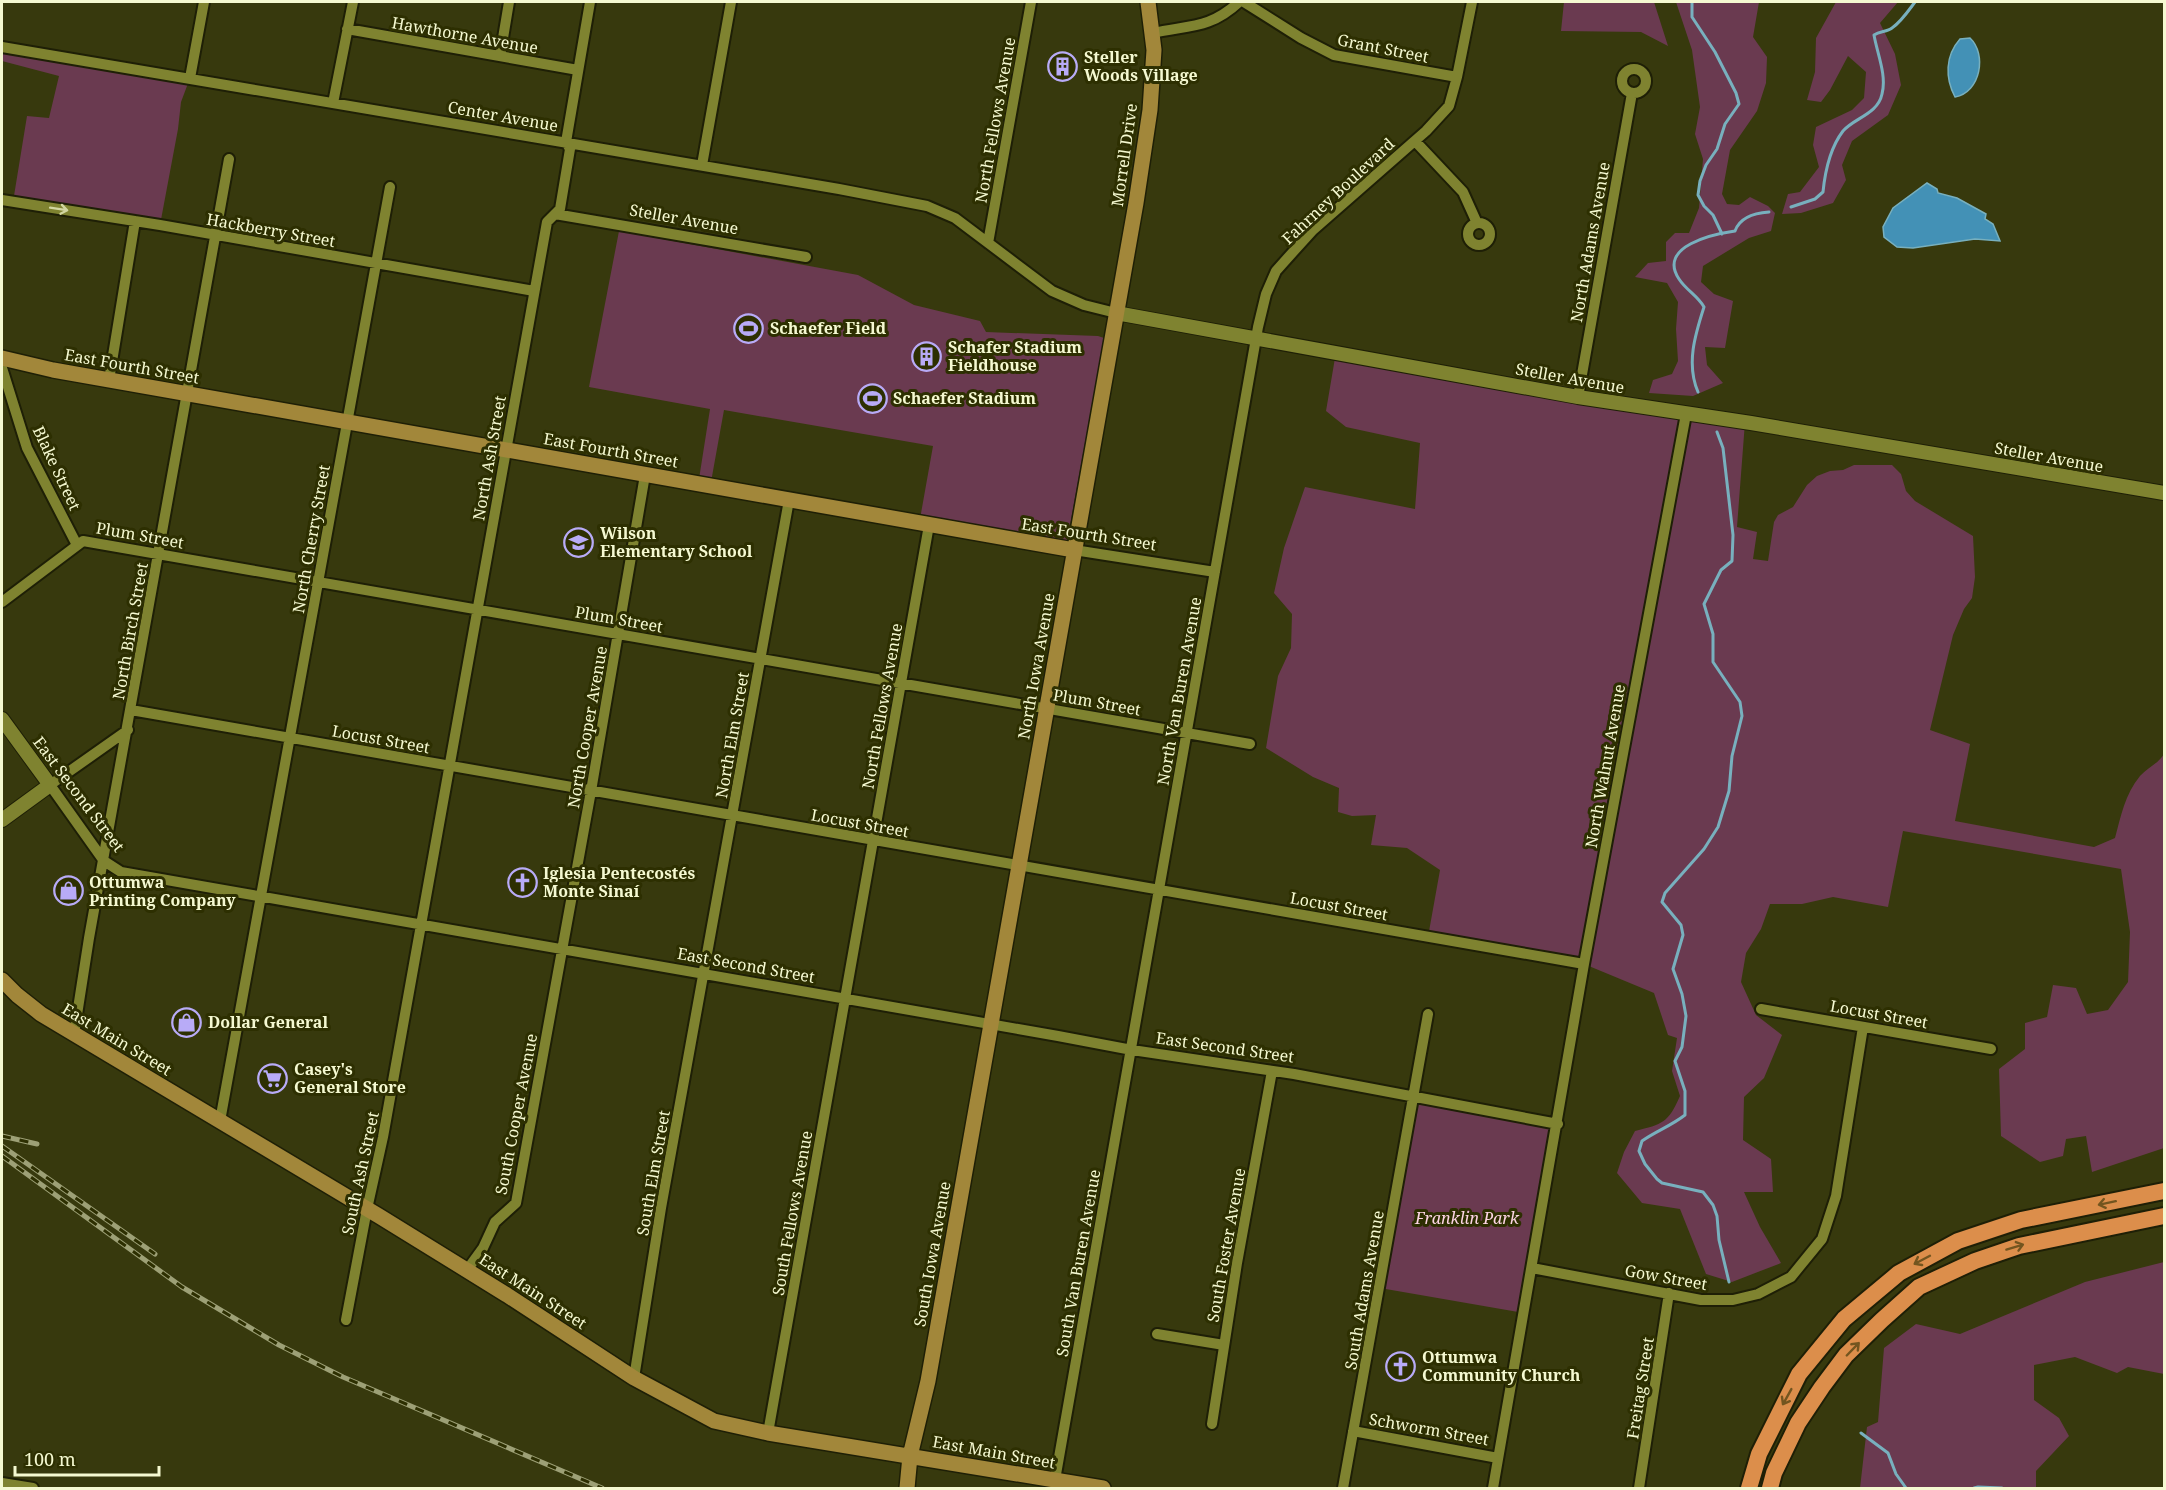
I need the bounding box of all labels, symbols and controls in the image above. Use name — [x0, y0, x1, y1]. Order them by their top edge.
street label: Hawthorne Avenue — [390, 11, 540, 59]
street label: Grant Street — [1336, 28, 1431, 68]
street label: North Fellows Avenue — [970, 35, 1020, 205]
place label: Steller Woods Village — [1084, 46, 1198, 86]
building icon: Steller Woods Village — [1047, 50, 1079, 82]
street label: Center Avenue — [446, 95, 560, 137]
street label: Morrell Drive — [1106, 102, 1142, 208]
street label: Fahrney Boulevard — [1277, 133, 1399, 249]
street label: North Adams Avenue — [1565, 160, 1615, 324]
street label: Steller Avenue — [628, 199, 740, 239]
one-way arrow — [49, 204, 69, 215]
street label: Hackberry Street — [205, 208, 337, 252]
sports icon: Schaefer Field — [733, 312, 765, 344]
place label: Schaefer Field — [770, 317, 887, 339]
place label: Schafer Stadium Fieldhouse — [948, 336, 1082, 376]
building icon: Schafer Stadium Fieldhouse — [911, 340, 943, 372]
street label: East Fourth Street — [63, 343, 201, 389]
street label: Steller Avenue — [1514, 358, 1626, 398]
sports icon: Schaefer Stadium — [856, 382, 888, 414]
place label: Schaefer Stadium — [893, 387, 1036, 409]
street label: North Ash Street — [467, 394, 511, 522]
street label: Blake Street — [28, 422, 86, 514]
street label: East Fourth Street — [542, 427, 680, 473]
street label: Steller Avenue — [1993, 437, 2105, 477]
street label: North Cherry Street — [287, 463, 335, 615]
street label: East Fourth Street — [1020, 512, 1158, 556]
street label: Plum Street — [94, 516, 186, 554]
place label: Wilson Elementary School — [600, 522, 753, 562]
school or university icon: Wilson Elementary School — [563, 526, 595, 558]
street label: North Birch Street — [107, 560, 153, 701]
street label: North Iowa Avenue — [1012, 591, 1060, 741]
street label: North Van Buren Avenue — [1152, 595, 1206, 787]
street label: Plum Street — [573, 600, 665, 638]
street label: North Fellows Avenue — [857, 621, 907, 791]
street label: North Cooper Avenue — [562, 644, 612, 810]
street label: North Elm Street — [710, 670, 754, 800]
street label: North Walnut Avenue — [1580, 682, 1630, 850]
street label: Plum Street — [1051, 683, 1143, 721]
street label: Locust Street — [330, 720, 432, 758]
street label: East Second Street — [28, 732, 130, 857]
street label: Locust Street — [809, 804, 911, 842]
place label: Iglesia Pentecostés Monte Sinaí — [543, 862, 695, 902]
church icon: Iglesia Pentecostés Monte Sinaí — [506, 866, 538, 898]
place label: Ottumwa Printing Company — [89, 871, 236, 911]
shop icon: Ottumwa Printing Company — [52, 875, 84, 907]
street label: Locust Street — [1288, 887, 1390, 925]
street label: East Second Street — [676, 942, 817, 988]
street label: Locust Street — [1828, 995, 1930, 1033]
street label: East Main Street — [58, 998, 176, 1081]
shop icon: Dollar General — [171, 1006, 203, 1038]
place label: Dollar General — [208, 1011, 328, 1033]
street label: East Second Street — [1155, 1026, 1296, 1068]
street label: South Cooper Avenue — [490, 1032, 542, 1196]
place label: Casey's General Store — [294, 1058, 406, 1098]
supermarket icon: Casey's General Store — [257, 1062, 289, 1094]
street label: South Elm Street — [631, 1108, 675, 1237]
street label: South Ash Street — [336, 1109, 384, 1237]
street label: South Fellows Avenue — [767, 1129, 817, 1297]
street label: South Foster Avenue — [1202, 1166, 1250, 1324]
street label: South Van Buren Avenue — [1051, 1168, 1105, 1358]
street label: South Iowa Avenue — [908, 1180, 956, 1328]
one-way arrow — [2098, 1198, 2117, 1209]
park label: Franklin Park — [1414, 1207, 1520, 1229]
street label: South Adams Avenue — [1339, 1209, 1389, 1371]
one-way arrow — [2005, 1241, 2024, 1252]
street label: East Main Street — [475, 1248, 591, 1334]
one-way arrow — [1914, 1254, 1931, 1266]
street label: Gow Street — [1623, 1259, 1709, 1295]
street label: Freitag Street — [1621, 1335, 1659, 1440]
one-way arrow — [1845, 1342, 1860, 1357]
place label: Ottumwa Community Church — [1422, 1346, 1581, 1386]
church icon: Ottumwa Community Church — [1385, 1350, 1417, 1382]
one-way arrow — [1781, 1387, 1792, 1405]
street label: Schworm Street — [1367, 1408, 1491, 1450]
street label: East Main Street — [931, 1430, 1057, 1474]
scale bar — [15, 1439, 159, 1477]
text: 100 m — [24, 1447, 76, 1471]

